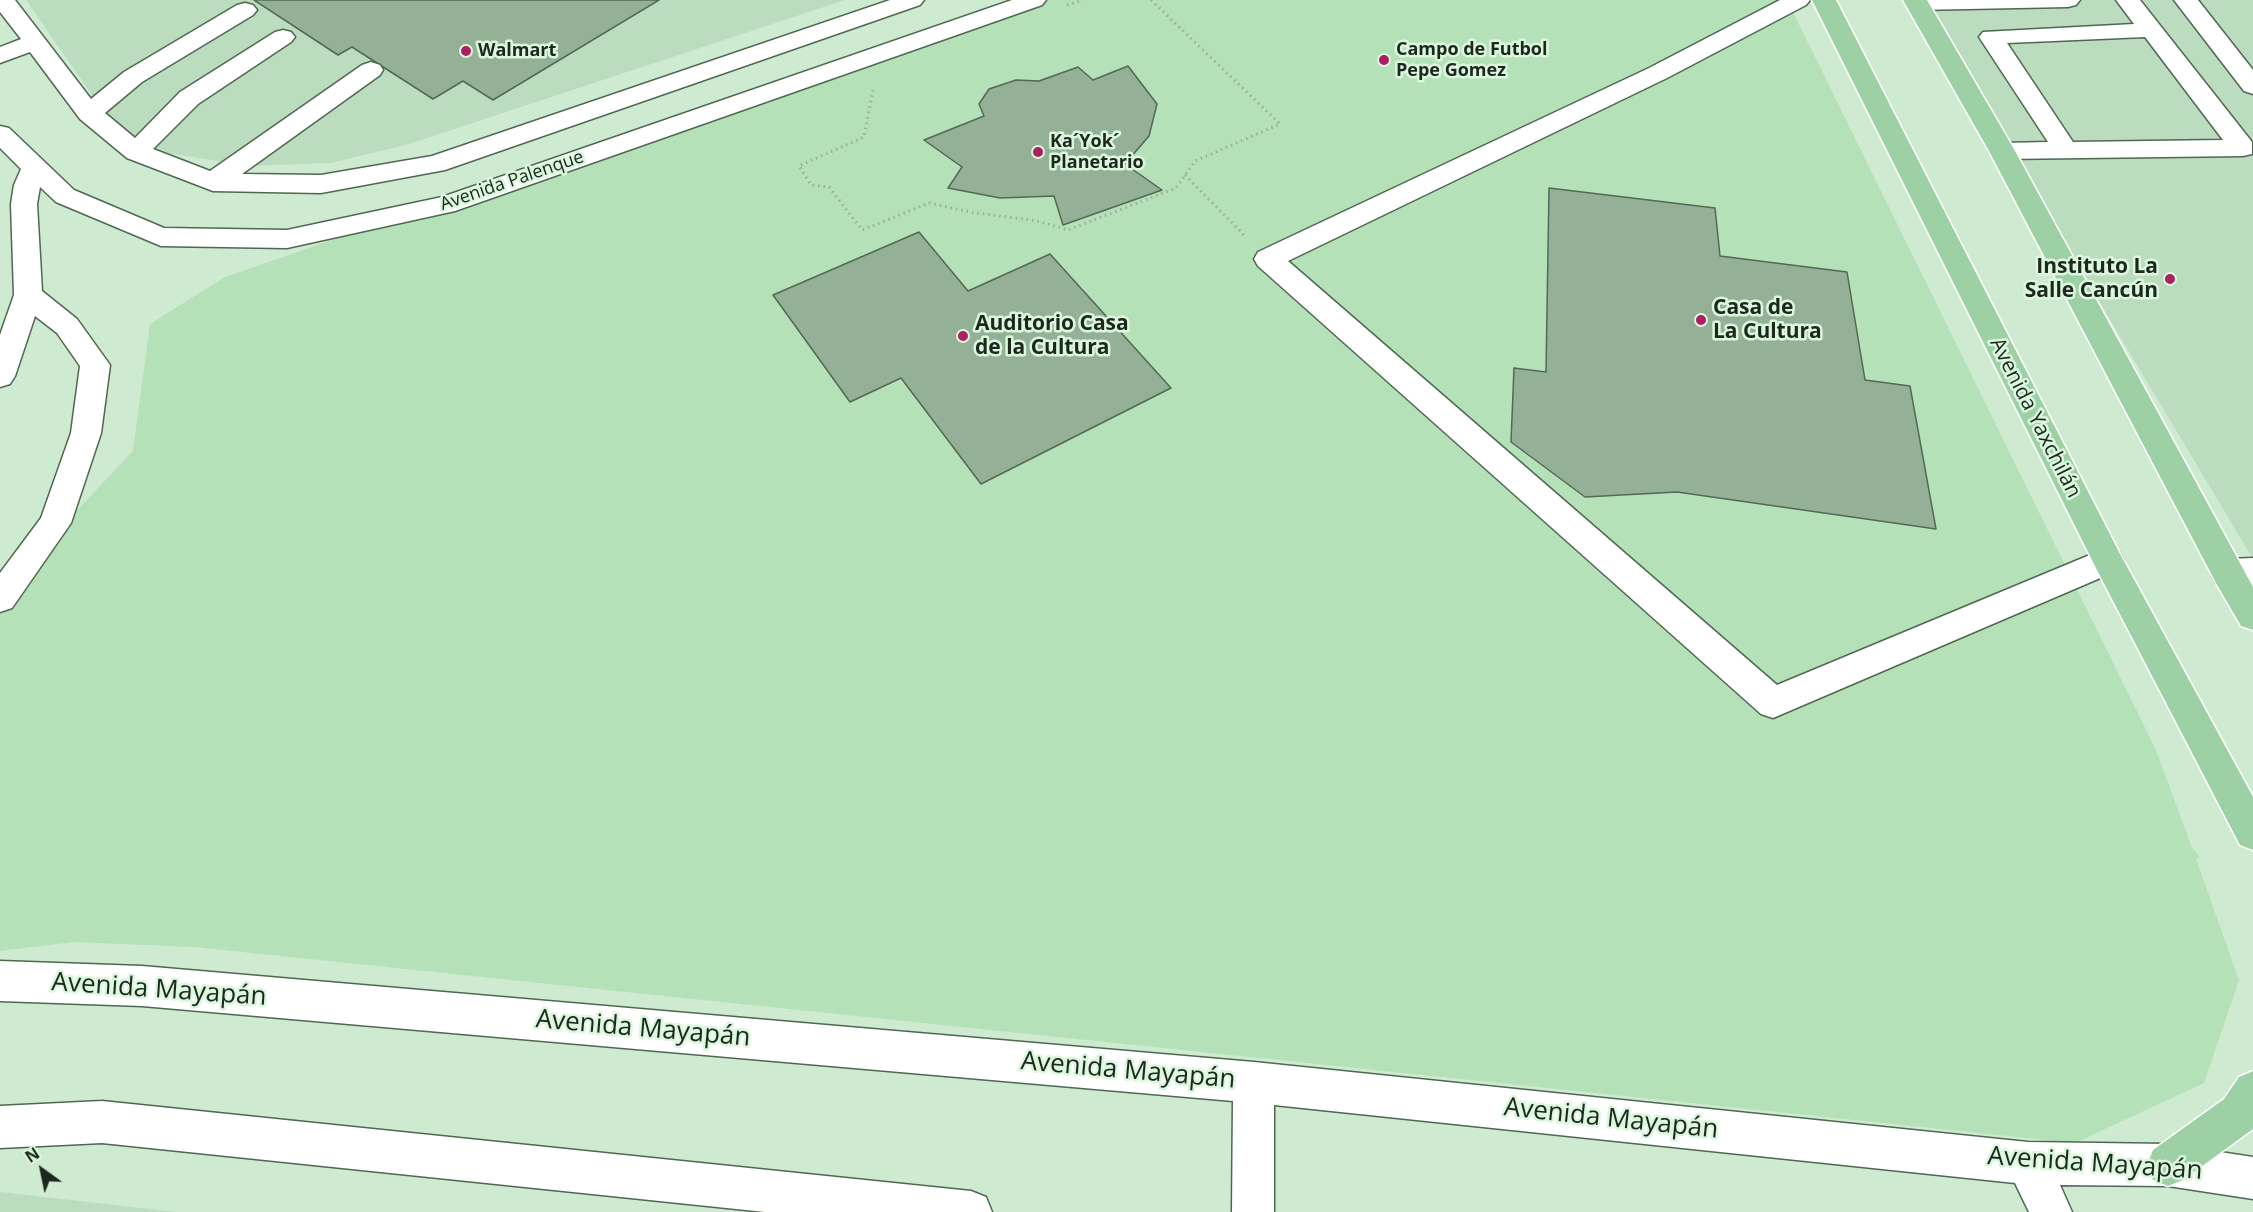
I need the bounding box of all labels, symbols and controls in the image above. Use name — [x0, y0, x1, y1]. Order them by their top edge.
place label: Campo de Futbol Pepe Gomez — [1396, 39, 1547, 82]
place label: Walmart — [478, 40, 556, 62]
marker: Walmart — [459, 44, 473, 58]
marker: Campo de Futbol Pepe Gomez — [1377, 53, 1391, 67]
place label: Ka´Yok´ Planetario — [1050, 131, 1144, 174]
marker: Ka´Yok´ Planetario — [1031, 145, 1045, 159]
street label: Avenida Palenque — [437, 146, 587, 216]
place label: Instituto La Salle Cancún — [2025, 254, 2158, 304]
marker: Instituto La Salle Cancún — [2163, 272, 2177, 286]
place label: Casa de La Cultura — [1713, 295, 1822, 345]
place label: Auditorio Casa de la Cultura — [975, 311, 1129, 361]
marker: Casa de La Cultura — [1694, 313, 1708, 327]
marker: Auditorio Casa de la Cultura — [956, 329, 970, 343]
street label: Avenida Yaxchilán — [1984, 334, 2086, 502]
street label: Avenida Mayapán — [51, 967, 267, 1013]
street label: Avenida Mayapán — [534, 1004, 752, 1054]
street label: Avenida Mayapán — [1019, 1046, 1237, 1096]
street label: Avenida Mayapán — [1502, 1092, 1720, 1146]
north arrow — [12, 1140, 72, 1200]
street label: Avenida Mayapán — [1987, 1141, 2203, 1187]
text: N — [21, 1142, 44, 1168]

